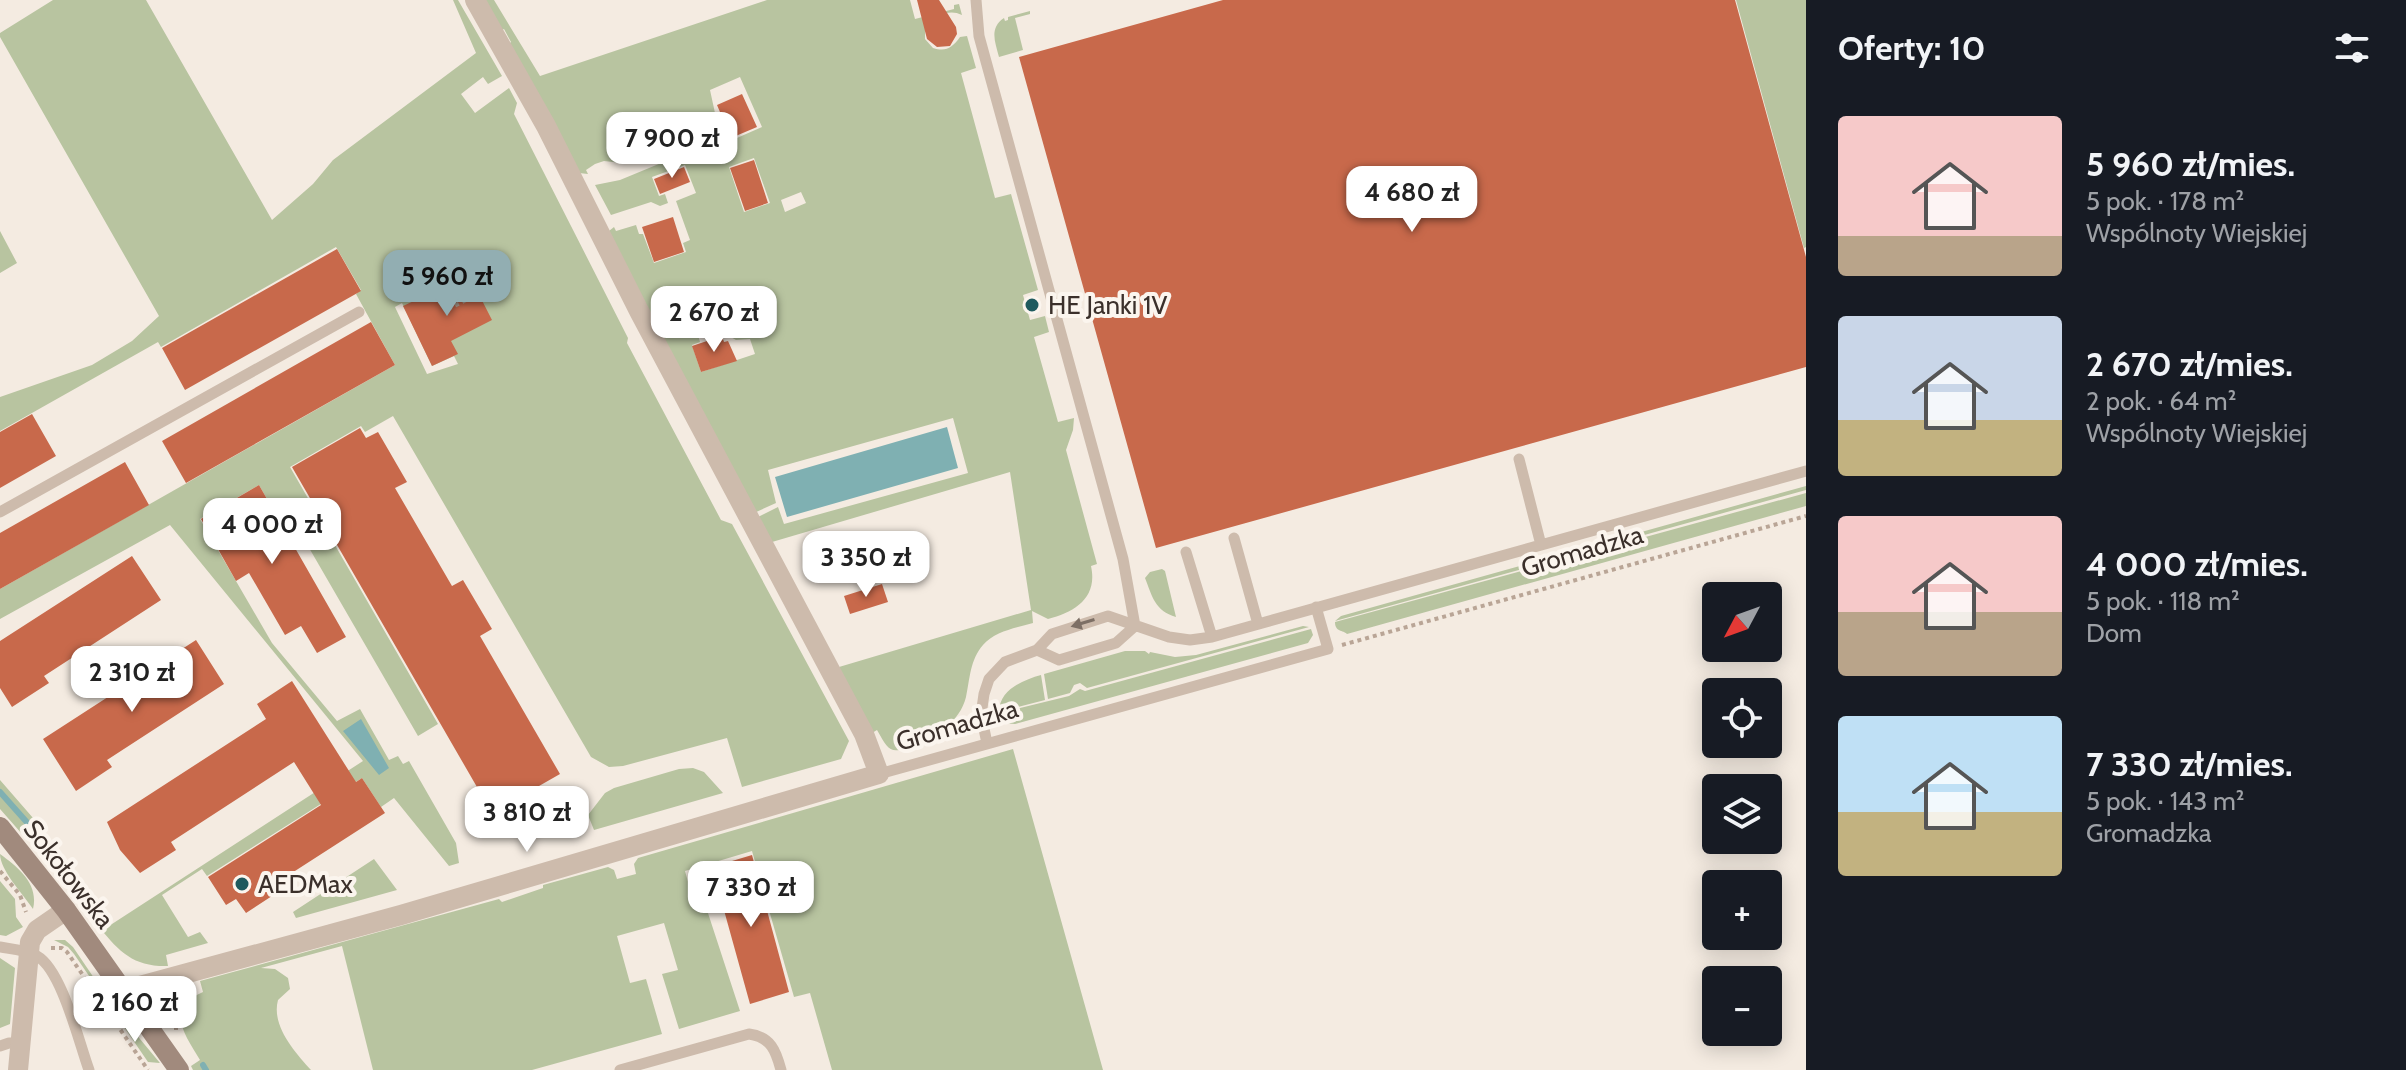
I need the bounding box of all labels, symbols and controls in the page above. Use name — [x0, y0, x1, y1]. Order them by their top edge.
icon: filters — [2330, 26, 2374, 70]
text: Oferty: 10 — [1838, 27, 1986, 69]
pin: 7 900 zł — [589, 112, 755, 180]
text: 7 900 zł — [624, 122, 720, 154]
text: 5 960 zł/mies. — [2086, 143, 2295, 185]
icon: home — [1902, 148, 1998, 244]
pin: 4 680 zł — [1329, 166, 1495, 234]
text: 4 680 zł — [1364, 176, 1460, 208]
text: 5 pok. · 178 m² — [2086, 185, 2244, 217]
text: Wspólnoty Wiejskiej — [2086, 217, 2307, 249]
pin: 5 960 zł — [364, 250, 530, 318]
text: 5 960 zł — [401, 260, 493, 292]
pin: 2 670 zł — [631, 286, 797, 354]
place label: HE Janki 1V — [1048, 289, 1167, 321]
text: 2 670 zł — [669, 296, 759, 328]
marker: HE Janki 1V — [1023, 296, 1041, 314]
text: 2 670 zł/mies. — [2086, 343, 2293, 385]
icon: home — [1902, 348, 1998, 444]
text: 2 pok. · 64 m² — [2086, 385, 2236, 417]
text: Wspólnoty Wiejskiej — [2086, 417, 2307, 449]
pin: 4 000 zł — [189, 498, 355, 566]
text: 4 000 zł — [221, 508, 323, 540]
street label: Gromadzka — [1517, 518, 1647, 584]
pin: 3 350 zł — [783, 531, 949, 599]
text: 3 350 zł — [820, 541, 912, 573]
text: 4 000 zł/mies. — [2086, 543, 2308, 585]
icon: home — [1902, 548, 1998, 644]
north arrow — [1702, 582, 1782, 662]
map controls — [1702, 582, 1782, 1046]
text: 5 pok. · 118 m² — [2086, 585, 2240, 617]
one-way arrow — [1071, 617, 1095, 630]
text: Dom — [2086, 617, 2142, 649]
pin: 2 310 zł — [49, 646, 215, 714]
text: 2 310 zł — [89, 656, 175, 688]
button: locate — [1702, 678, 1782, 758]
street label: Gromadzka — [892, 692, 1022, 758]
text: 7 330 zł/mies. — [2086, 743, 2293, 785]
icon: home — [1902, 748, 1998, 844]
button: layers — [1702, 774, 1782, 854]
text: 5 pok. · 143 m² — [2086, 785, 2245, 817]
pin: 3 810 zł — [444, 786, 610, 854]
text: 3 810 zł — [483, 796, 571, 828]
street label: Sokołowska — [17, 813, 122, 935]
text: Gromadzka — [2086, 817, 2211, 849]
pin: 7 330 zł — [668, 861, 834, 929]
place label: AEDMax — [258, 868, 354, 900]
button: + — [1702, 870, 1782, 950]
text: 7 330 zł — [706, 871, 796, 903]
marker: AEDMax — [233, 875, 251, 893]
button: − — [1702, 966, 1782, 1046]
pin: 2 160 zł — [52, 976, 218, 1044]
text: 2 160 zł — [92, 986, 178, 1018]

